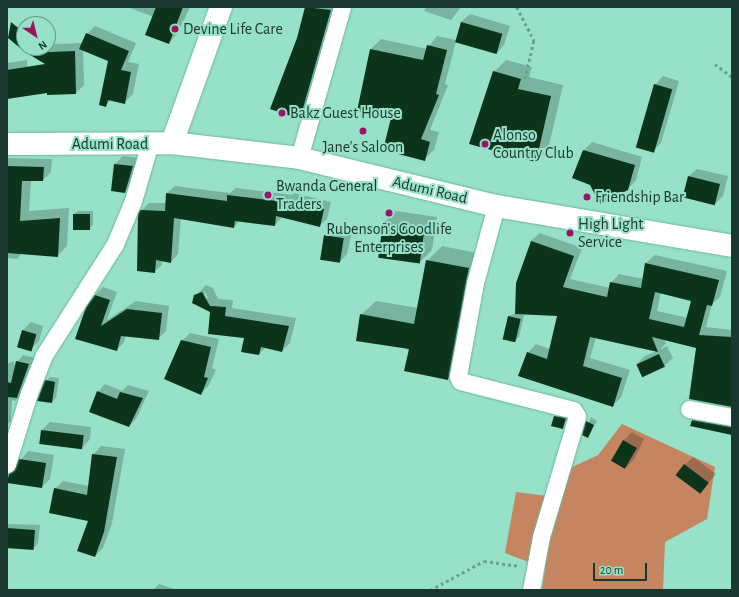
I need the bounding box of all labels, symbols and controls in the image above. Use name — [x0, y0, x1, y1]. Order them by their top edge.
north arrow — [16, 16, 56, 56]
place label: Devine Life Care — [183, 19, 283, 39]
marker: Devine Life Care — [170, 24, 180, 34]
text: N — [36, 39, 49, 52]
place label: Bakz Guest House — [290, 103, 401, 123]
marker: Bakz Guest House — [277, 108, 287, 118]
place label: Alonso Country Club — [493, 125, 574, 163]
marker: Jane's Saloon — [358, 126, 368, 136]
street label: Adumi Road — [72, 134, 148, 154]
place label: Jane's Saloon — [323, 137, 403, 157]
marker: Alonso Country Club — [480, 139, 490, 149]
street label: Adumi Road — [391, 172, 469, 208]
place label: Bwanda General Traders — [276, 176, 378, 214]
place label: Friendship Bar — [595, 187, 684, 207]
marker: Bwanda General Traders — [263, 190, 273, 200]
marker: Friendship Bar — [582, 192, 592, 202]
marker: Rubenson's Goodlife Enterprises — [384, 208, 394, 218]
place label: High Light Service — [578, 214, 643, 252]
place label: Rubenson's Goodlife Enterprises — [326, 219, 452, 257]
marker: High Light Service — [565, 228, 575, 238]
scale bar — [595, 555, 649, 581]
text: 20 m — [600, 564, 623, 576]

